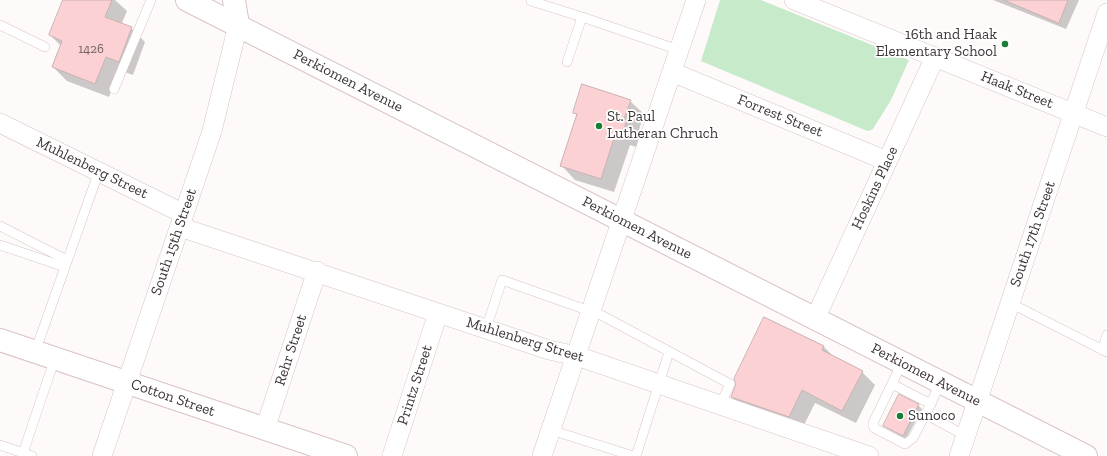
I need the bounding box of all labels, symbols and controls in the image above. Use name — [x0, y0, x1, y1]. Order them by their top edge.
place label: 16th and Haak Elementary School — [876, 26, 997, 61]
marker: 16th and Haak Elementary School — [1000, 39, 1010, 49]
house number: 1426 — [78, 41, 104, 57]
street label: Perkiomen Avenue — [290, 46, 406, 116]
street label: Haak Street — [978, 67, 1056, 113]
street label: Forrest Street — [735, 91, 825, 141]
place label: St. Paul Lutheran Chruch — [607, 108, 718, 143]
marker: St. Paul Lutheran Chruch — [594, 121, 604, 131]
street label: Muhlenberg Street — [33, 133, 151, 203]
street label: Hoskins Place — [848, 144, 902, 232]
street label: South 17th Street — [1006, 179, 1060, 289]
street label: South 15th Street — [147, 186, 201, 298]
street label: Perkiomen Avenue — [579, 193, 695, 263]
street label: Rehr Street — [271, 312, 311, 388]
street label: Muhlenberg Street — [464, 314, 586, 366]
street label: Perkiomen Avenue — [868, 340, 984, 410]
street label: Printz Street — [394, 343, 436, 427]
street label: Cotton Street — [129, 375, 217, 421]
place label: Sunoco — [908, 407, 955, 425]
marker: Sunoco — [895, 411, 905, 421]

